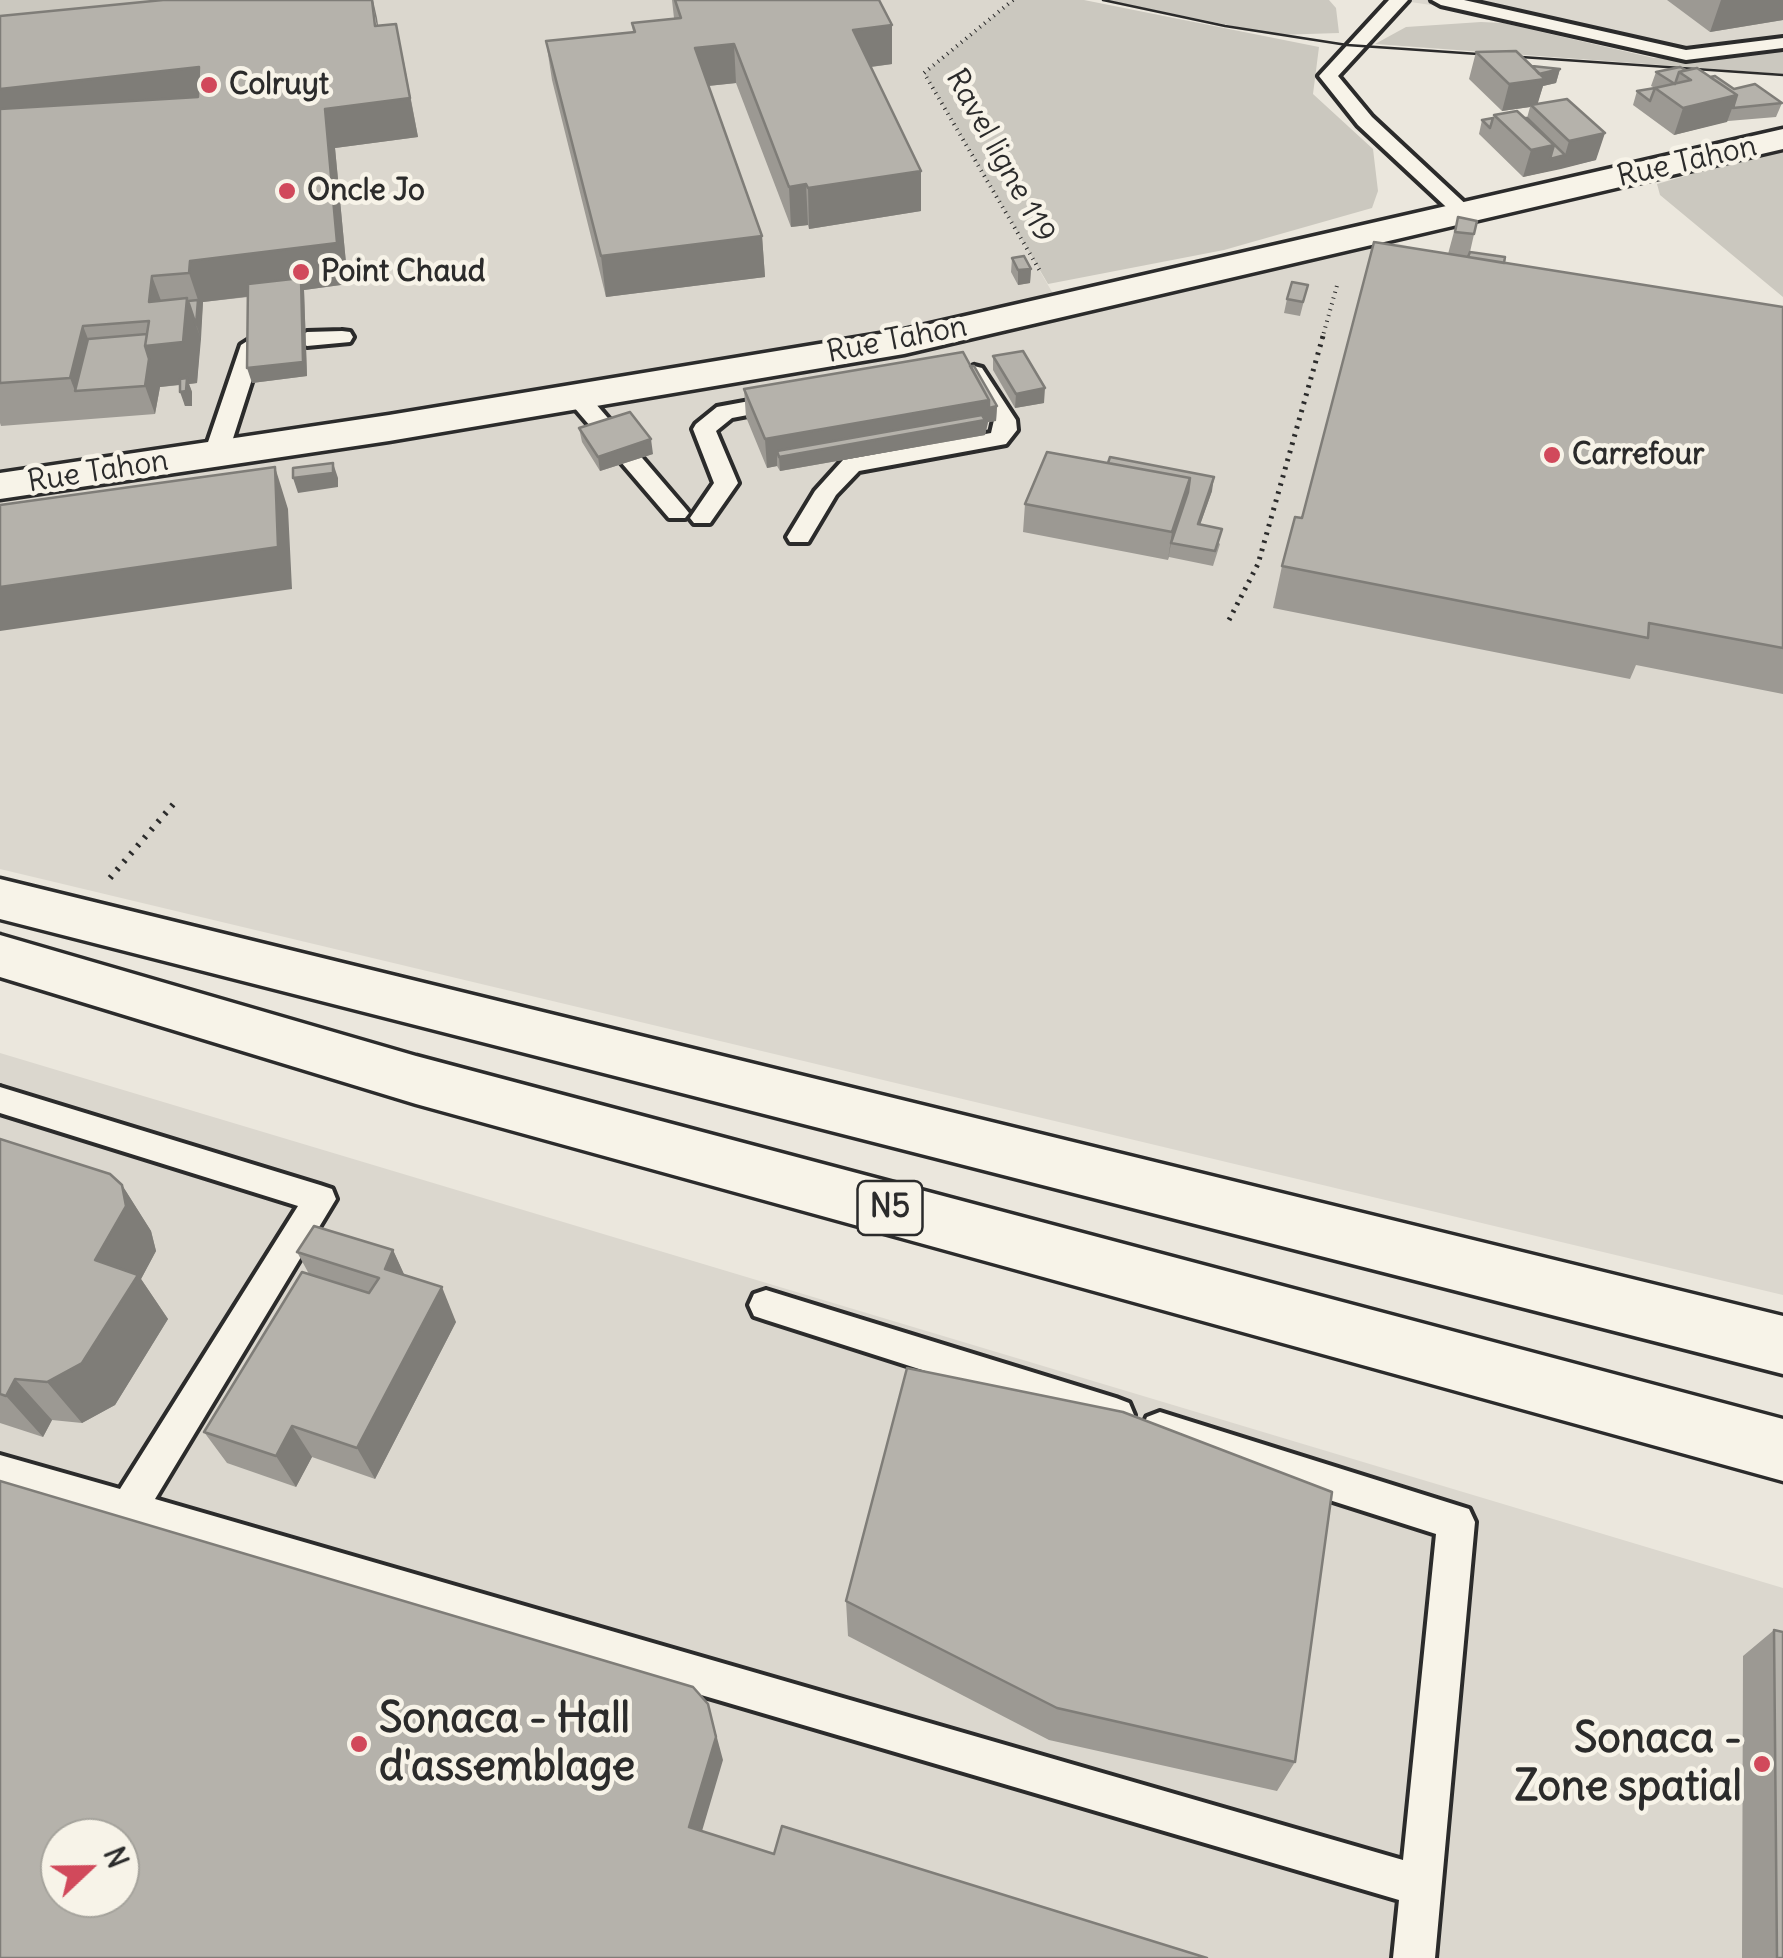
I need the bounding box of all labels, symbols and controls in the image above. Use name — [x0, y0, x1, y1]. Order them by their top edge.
street label: Ravel ligne 119 — [938, 63, 1062, 249]
place label: Colruyt — [229, 67, 329, 103]
marker: Colruyt — [198, 74, 220, 96]
street label: Rue Tahon — [1614, 128, 1760, 196]
place label: Oncle Jo — [307, 173, 425, 209]
marker: Oncle Jo — [276, 180, 298, 202]
place label: Point Chaud — [321, 254, 485, 290]
marker: Point Chaud — [290, 261, 312, 283]
street label: Rue Tahon — [824, 309, 970, 371]
place label: Carrefour — [1572, 437, 1704, 473]
street label: Rue Tahon — [25, 443, 171, 501]
marker: Carrefour — [1541, 444, 1563, 466]
road number: N5 — [858, 1181, 922, 1235]
place label: Sonaca - Hall d'assemblage — [379, 1695, 635, 1794]
place label: Sonaca - Zone spatial — [1515, 1715, 1742, 1814]
marker: Sonaca - Hall d'assemblage — [348, 1733, 370, 1755]
marker: Sonaca - Zone spatial — [1751, 1753, 1773, 1775]
north arrow — [40, 1818, 140, 1918]
text: N — [96, 1842, 136, 1873]

